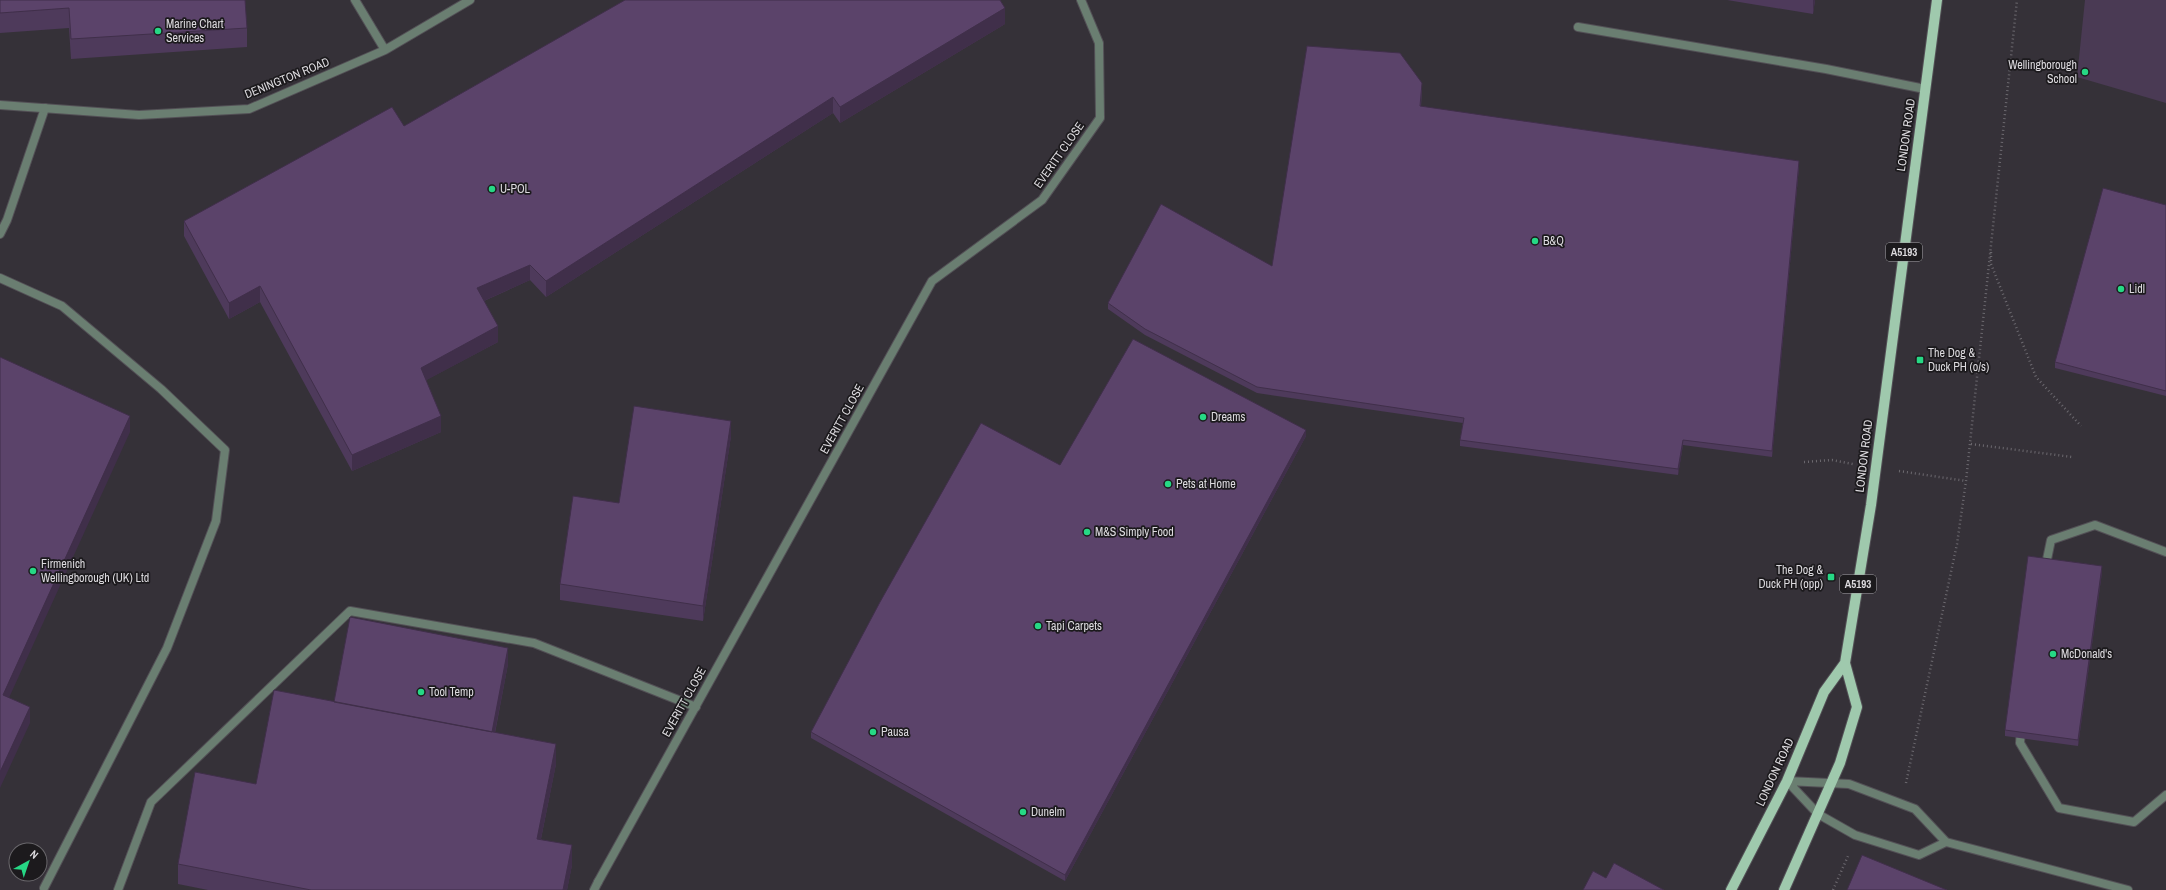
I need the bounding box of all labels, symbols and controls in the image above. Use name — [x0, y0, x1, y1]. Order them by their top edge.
place label: Marine Chart Services — [166, 16, 224, 46]
marker: Marine Chart Services — [153, 26, 163, 36]
street label: DENINGTON ROAD — [242, 54, 332, 102]
place label: Wellingborough School — [2008, 57, 2077, 87]
marker: Wellingborough School — [2080, 67, 2090, 77]
street label: LONDON ROAD — [1893, 98, 1919, 172]
street label: EVERITT CLOSE — [1030, 119, 1088, 191]
place label: U-POL — [500, 181, 531, 197]
marker: U-POL — [487, 184, 497, 194]
place label: B&Q — [1543, 233, 1564, 249]
marker: B&Q — [1530, 236, 1540, 246]
road number: A5193 — [1886, 243, 1922, 261]
place label: Lidl — [2129, 281, 2145, 297]
marker: Lidl — [2116, 284, 2126, 294]
place label: The Dog & Duck PH (o/s) — [1928, 345, 1989, 375]
marker: The Dog & Duck PH (o/s) — [1915, 355, 1925, 365]
street label: EVERITT CLOSE — [816, 381, 868, 457]
place label: Dreams — [1211, 409, 1246, 425]
marker: Dreams — [1198, 412, 1208, 422]
street label: LONDON ROAD — [1852, 419, 1876, 493]
place label: Pets at Home — [1176, 476, 1236, 492]
marker: Pets at Home — [1163, 479, 1173, 489]
place label: M&S Simply Food — [1095, 524, 1174, 540]
marker: M&S Simply Food — [1082, 527, 1092, 537]
place label: Firmenich Wellingborough (UK) Ltd — [41, 556, 149, 586]
place label: The Dog & Duck PH (opp) — [1758, 562, 1823, 592]
marker: Firmenich Wellingborough (UK) Ltd — [28, 566, 38, 576]
marker: The Dog & Duck PH (opp) — [1826, 572, 1836, 582]
road number: A5193 — [1840, 575, 1876, 593]
place label: Tapi Carpets — [1046, 618, 1102, 634]
marker: Tapi Carpets — [1033, 621, 1043, 631]
place label: McDonald's — [2061, 646, 2112, 662]
marker: McDonald's — [2048, 649, 2058, 659]
street label: EVERITT CLOSE — [658, 664, 710, 740]
place label: Tool Temp — [429, 684, 474, 700]
marker: Tool Temp — [416, 687, 426, 697]
place label: Pausa — [881, 724, 909, 740]
marker: Pausa — [868, 727, 878, 737]
street label: LONDON ROAD — [1752, 735, 1798, 809]
place label: Dunelm — [1031, 804, 1065, 820]
marker: Dunelm — [1018, 807, 1028, 817]
north arrow — [8, 842, 48, 882]
text: N — [27, 847, 41, 862]

